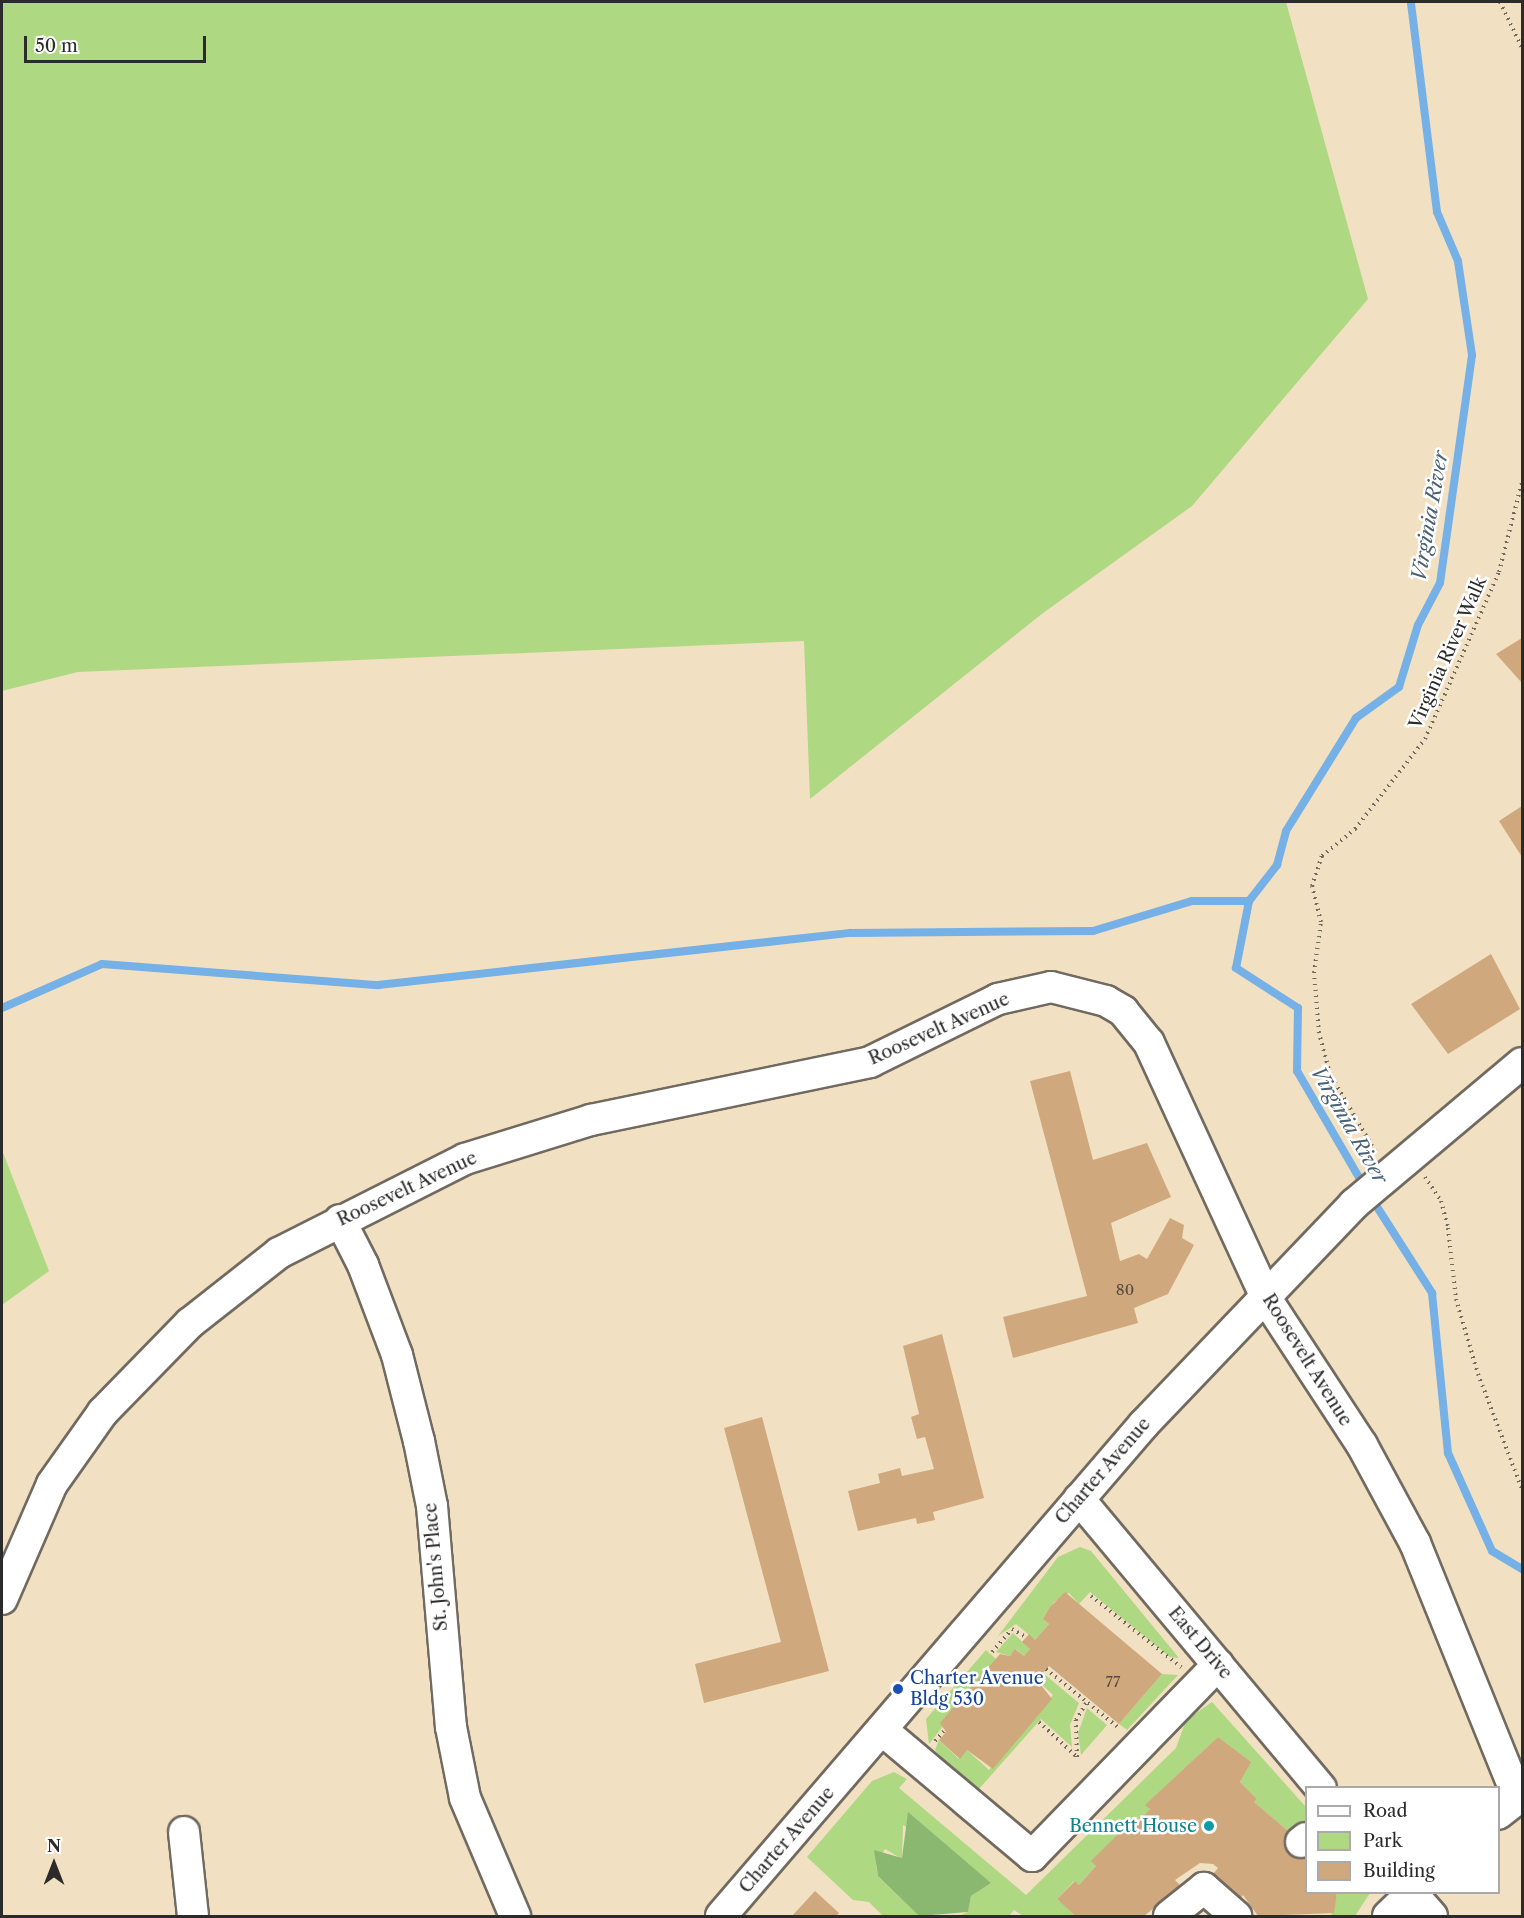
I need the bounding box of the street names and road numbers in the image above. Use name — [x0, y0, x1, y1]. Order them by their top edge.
street label: Virginia River Walk — [1404, 573, 1492, 733]
street label: Roosevelt Avenue — [865, 988, 1013, 1070]
street label: Roosevelt Avenue — [333, 1147, 481, 1231]
street label: Roosevelt Avenue — [1257, 1290, 1357, 1430]
street label: Charter Avenue — [1051, 1413, 1155, 1529]
street label: St. John's Place — [420, 1502, 452, 1632]
street label: East Drive — [1164, 1603, 1236, 1683]
street label: Charter Avenue — [735, 1782, 839, 1898]

